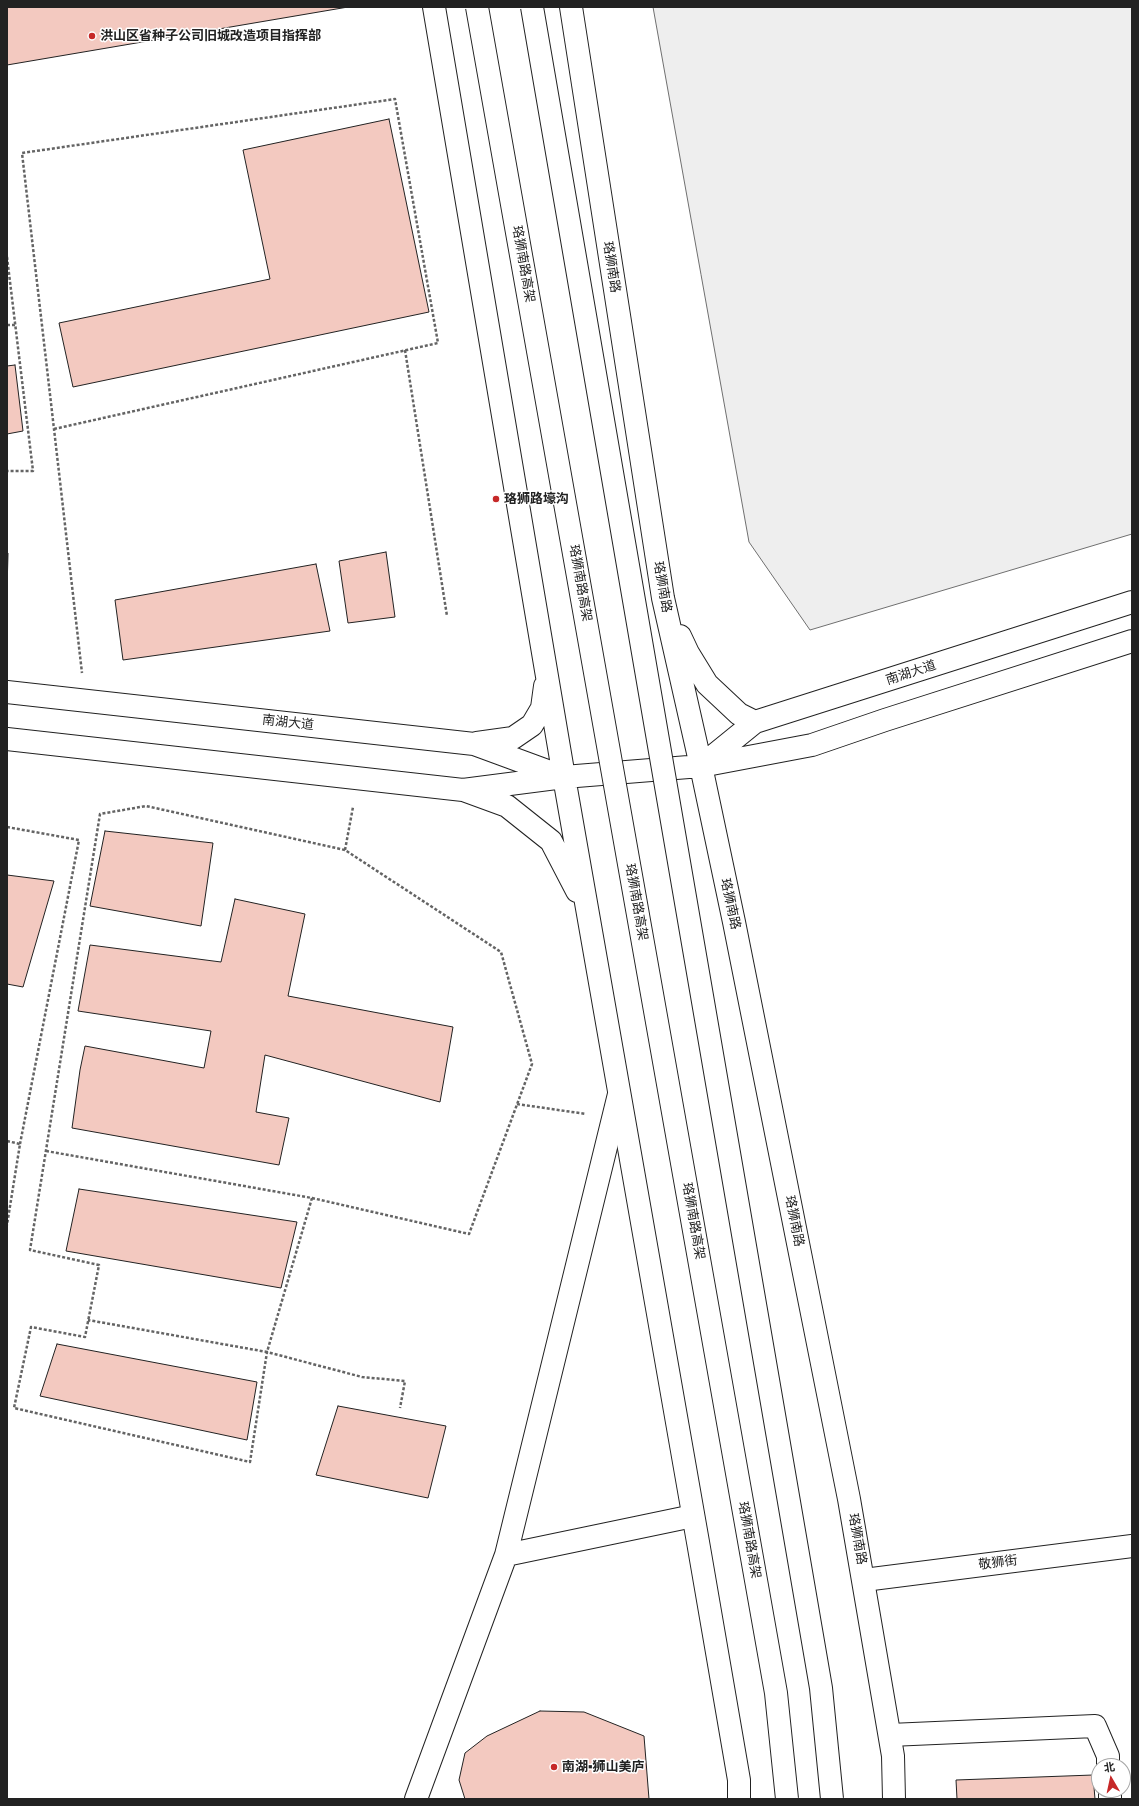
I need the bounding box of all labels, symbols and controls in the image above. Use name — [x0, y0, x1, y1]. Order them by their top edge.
place label: 洪山区省种子公司旧城改造项目指挥部 — [100, 28, 321, 44]
marker: 洪山区省种子公司旧城改造项目指挥部 — [87, 31, 97, 41]
street label: 珞狮南路高架 — [509, 224, 537, 304]
street label: 珞狮南路 — [599, 240, 623, 294]
place label: 珞狮路壕沟 — [504, 491, 569, 507]
marker: 珞狮路壕沟 — [491, 494, 501, 504]
street label: 珞狮南路高架 — [566, 543, 594, 623]
street label: 珞狮南路 — [650, 560, 674, 614]
street label: 南湖大道 — [884, 658, 938, 688]
street label: 南湖大道 — [261, 713, 315, 733]
street label: 珞狮南路高架 — [622, 862, 650, 942]
street label: 珞狮南路 — [717, 877, 743, 931]
street label: 珞狮南路高架 — [679, 1181, 707, 1261]
street label: 珞狮南路 — [781, 1194, 807, 1248]
street label: 珞狮南路高架 — [735, 1500, 763, 1580]
street label: 珞狮南路 — [845, 1512, 869, 1566]
street label: 敬狮街 — [978, 1553, 1018, 1573]
north arrow — [1091, 1758, 1131, 1798]
place label: 南湖▪狮山美庐 — [562, 1759, 645, 1775]
text: 北 — [1103, 1760, 1116, 1774]
marker: 南湖▪狮山美庐 — [549, 1762, 559, 1772]

